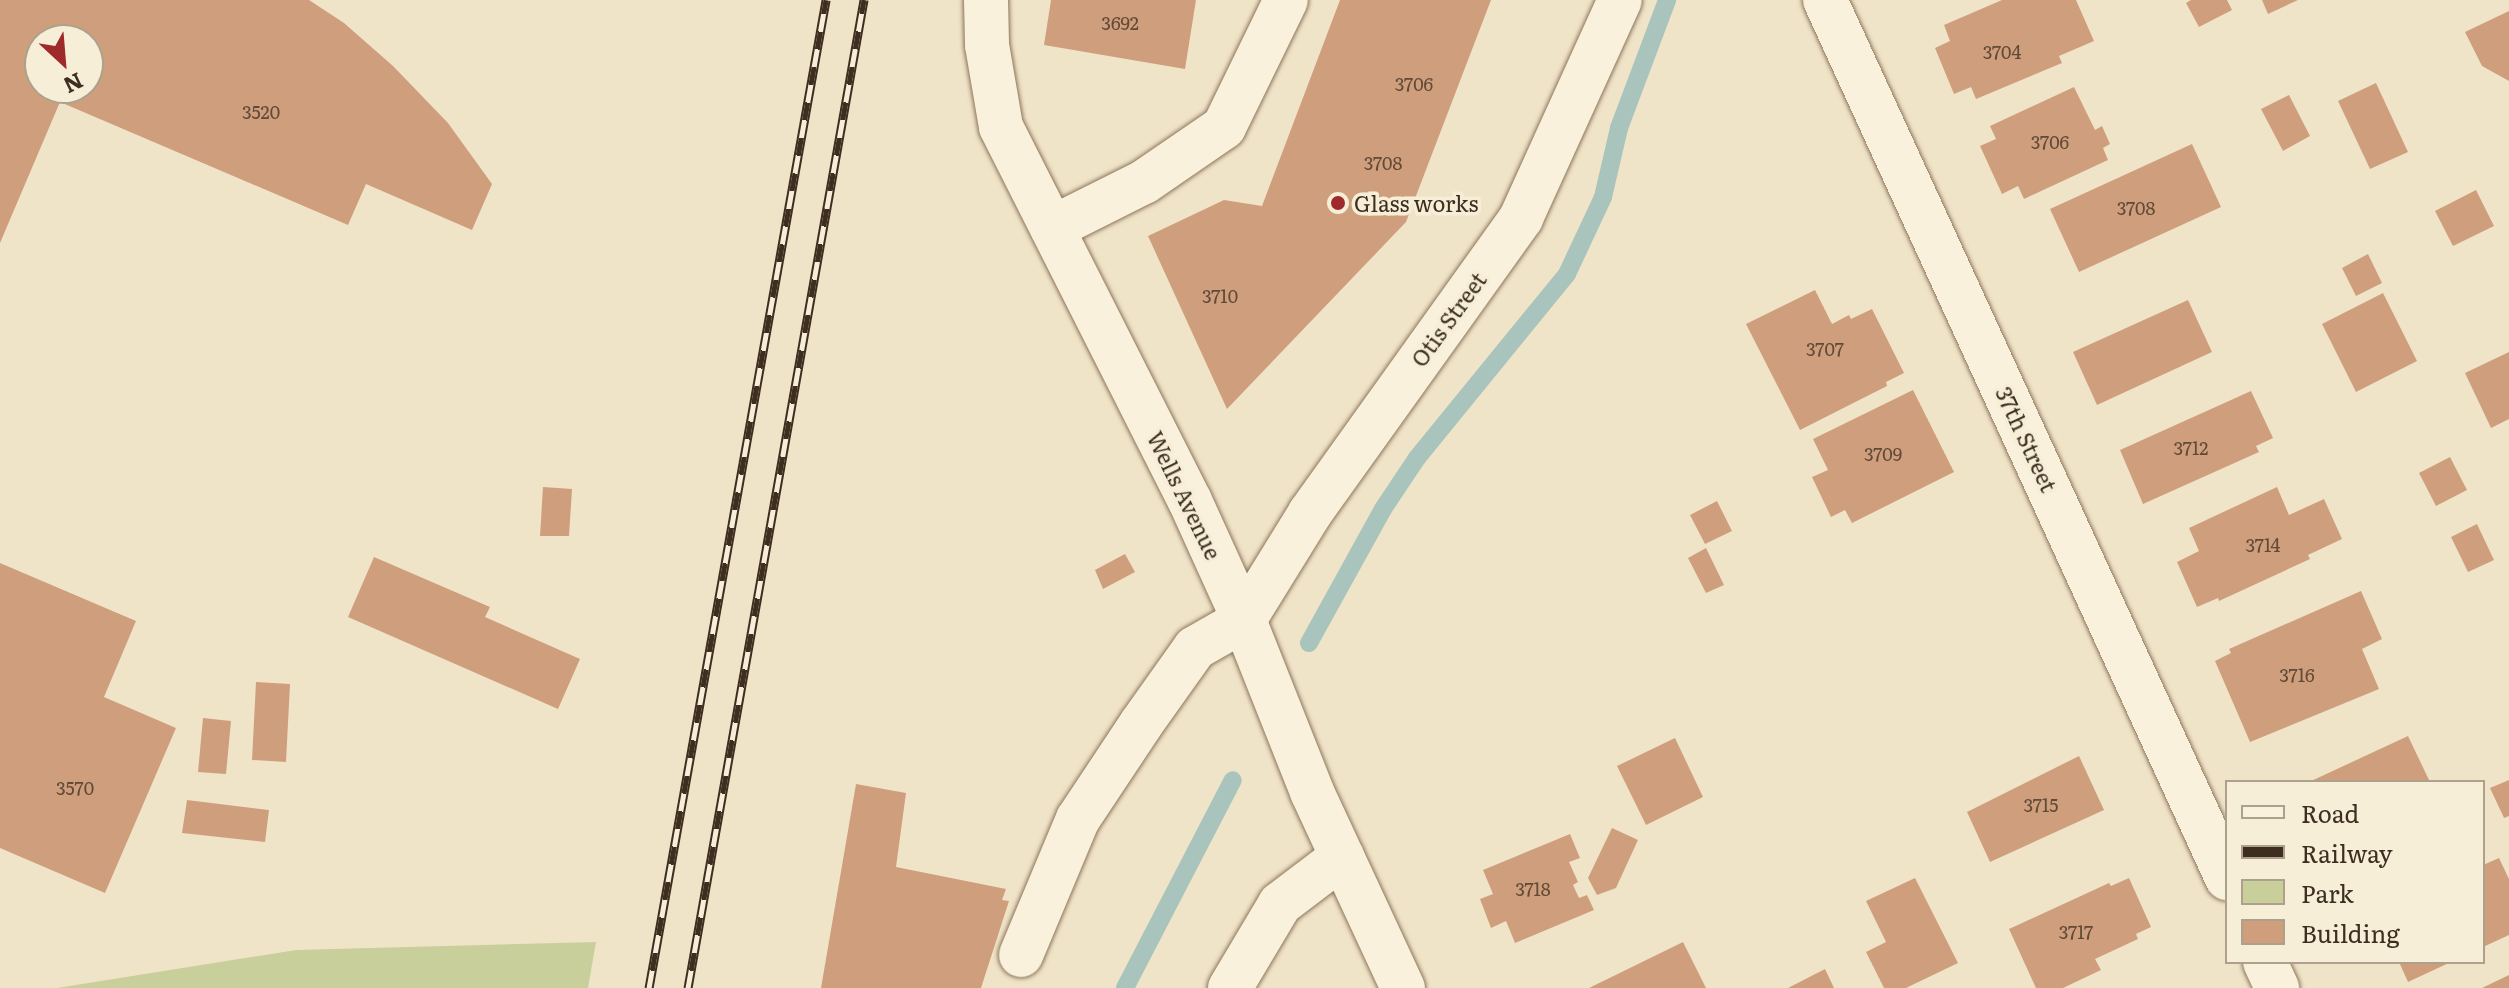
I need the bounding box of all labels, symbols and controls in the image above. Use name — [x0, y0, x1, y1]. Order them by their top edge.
house number: 3692 — [1101, 12, 1139, 34]
north arrow — [24, 24, 104, 104]
house number: 3704 — [1983, 41, 2021, 63]
text: N — [58, 65, 89, 103]
house number: 3706 — [1395, 73, 1433, 95]
house number: 3520 — [242, 101, 280, 123]
house number: 3706 — [2031, 131, 2069, 153]
house number: 3708 — [1364, 152, 1402, 174]
place label: Glass works — [1354, 190, 1478, 216]
marker: Glass works — [1329, 194, 1347, 212]
house number: 3708 — [2117, 197, 2155, 219]
street label: Otis Street — [1405, 267, 1491, 371]
house number: 3710 — [1202, 285, 1238, 307]
house number: 3707 — [1806, 338, 1844, 360]
street label: 37th Street — [1991, 382, 2063, 496]
street label: Wells Avenue — [1143, 427, 1227, 563]
house number: 3712 — [2174, 437, 2208, 459]
house number: 3709 — [1864, 443, 1902, 465]
house number: 3714 — [2246, 534, 2280, 556]
house number: 3716 — [2279, 664, 2315, 686]
house number: 3570 — [56, 777, 94, 799]
legend — [2225, 780, 2485, 964]
house number: 3715 — [2024, 794, 2058, 816]
text: Road — [2301, 795, 2359, 830]
text: Railway — [2301, 835, 2393, 870]
text: Park — [2301, 875, 2354, 910]
house number: 3718 — [1515, 878, 1551, 900]
text: Building — [2301, 915, 2400, 950]
house number: 3717 — [2059, 921, 2093, 943]

